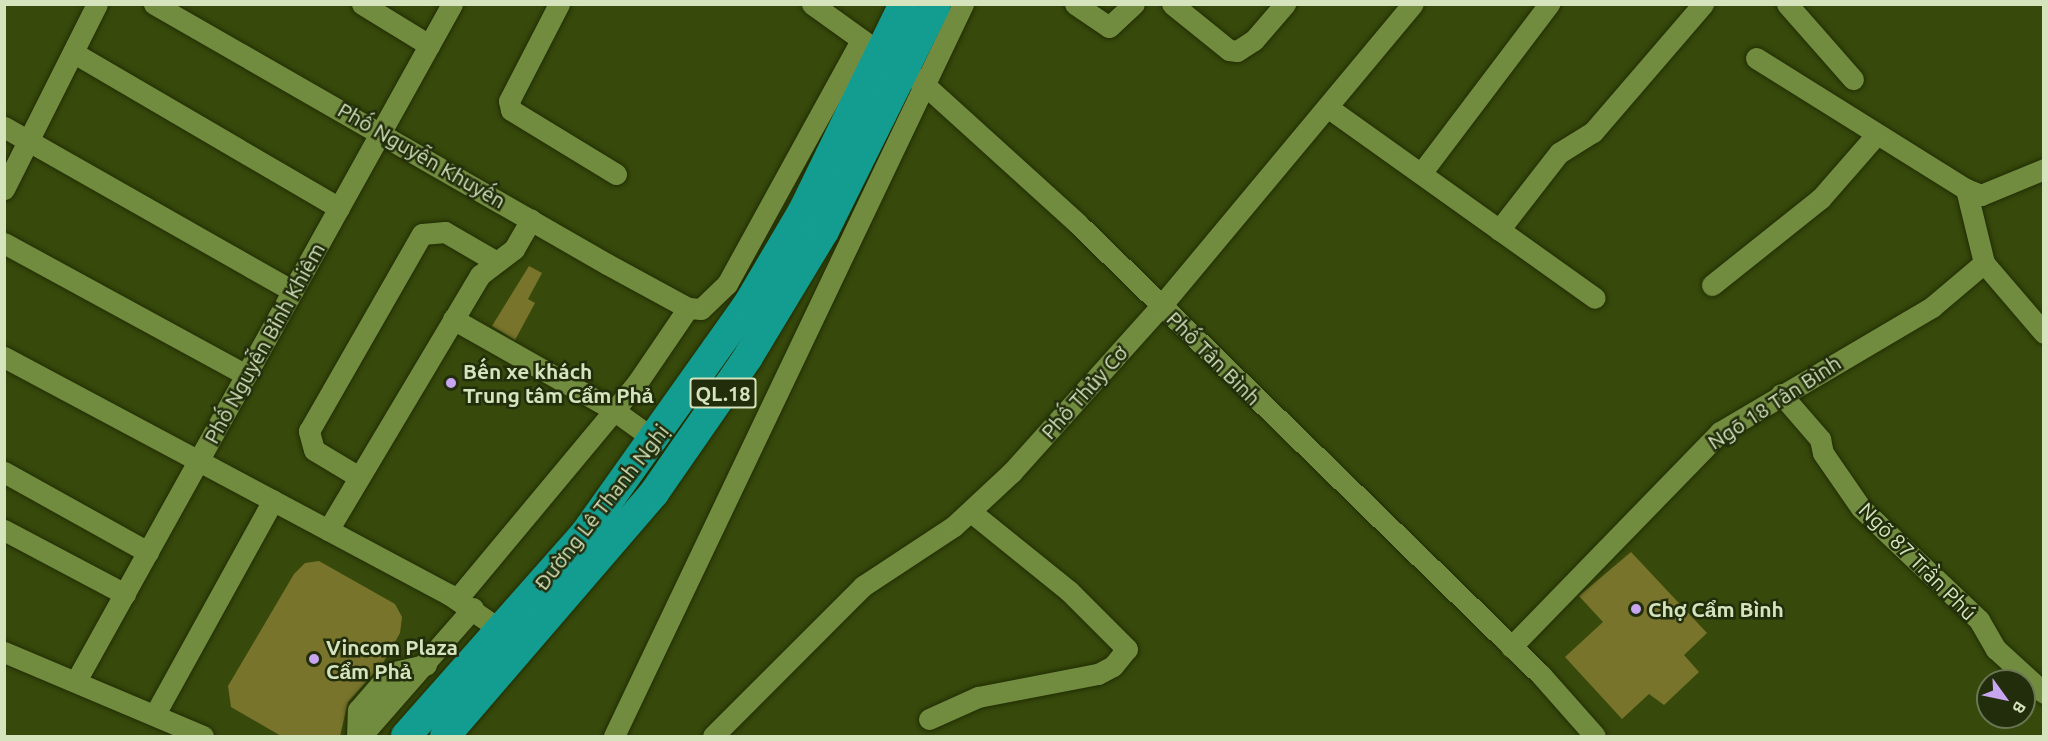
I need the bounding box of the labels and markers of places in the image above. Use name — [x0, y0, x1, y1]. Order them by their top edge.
place label: Bến xe khách Trung tâm Cẩm Phả — [463, 358, 654, 408]
marker: Bến xe khách Trung tâm Cẩm Phả — [444, 376, 458, 390]
place label: Chợ Cẩm Bình — [1648, 596, 1784, 622]
marker: Chợ Cẩm Bình — [1629, 602, 1643, 616]
place label: Vincom Plaza Cẩm Phả — [326, 634, 458, 684]
marker: Vincom Plaza Cẩm Phả — [307, 652, 321, 666]

